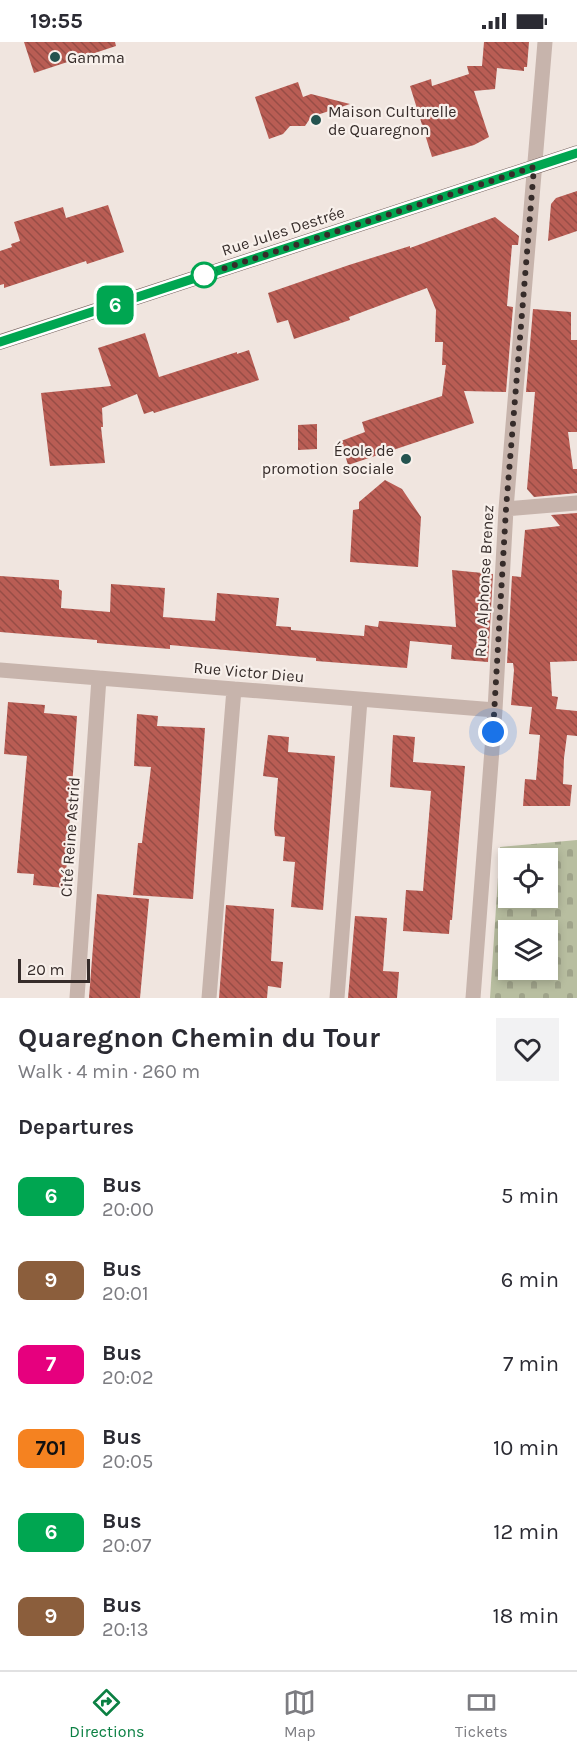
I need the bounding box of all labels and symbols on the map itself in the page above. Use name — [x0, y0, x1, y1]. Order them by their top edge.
place label: Gamma — [67, 48, 125, 67]
marker: Gamma — [48, 50, 62, 64]
place label: Maison Culturelle de Quaregnon — [328, 102, 457, 139]
marker: Maison Culturelle de Quaregnon — [309, 113, 323, 127]
street label: Rue Jules Destrée — [219, 202, 347, 260]
unlabelled marker — [191, 262, 217, 288]
line badge: 6 — [96, 286, 134, 324]
place label: École de promotion sociale — [262, 441, 394, 478]
marker: École de promotion sociale — [399, 452, 413, 466]
street label: Rue Alphonse Brenez — [471, 504, 497, 658]
street label: Rue Victor Dieu — [193, 658, 305, 686]
your location — [478, 717, 508, 747]
street label: Cité Reine Astrid — [56, 776, 84, 898]
scale bar — [18, 956, 90, 983]

